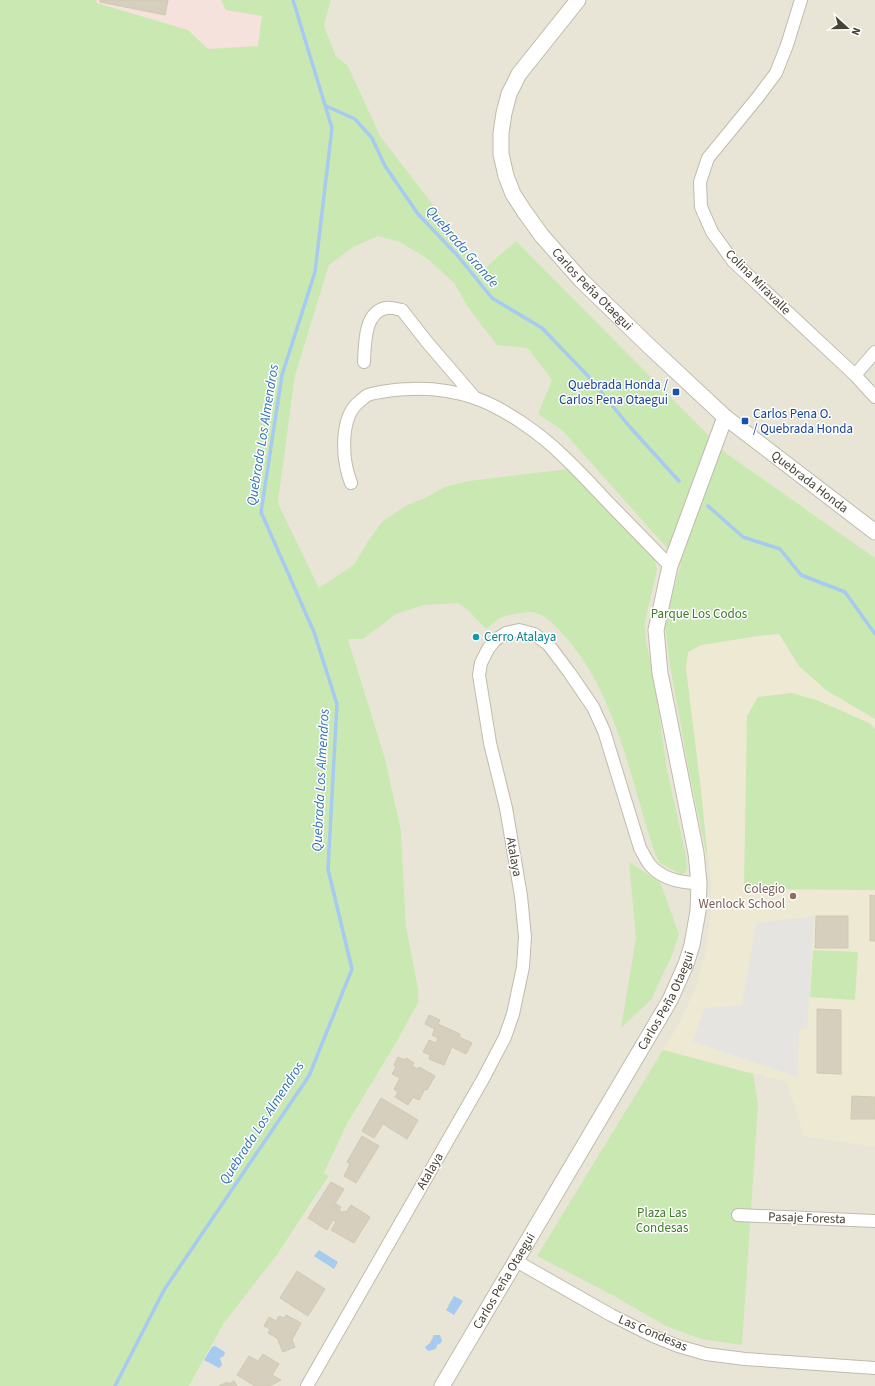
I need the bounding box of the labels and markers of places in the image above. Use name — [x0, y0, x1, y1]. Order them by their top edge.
place label: Quebrada Honda / Carlos Pena Otaegui — [559, 376, 668, 409]
marker: Quebrada Honda / Carlos Pena Otaegui — [671, 387, 681, 397]
place label: Carlos Pena O. / Quebrada Honda — [753, 405, 853, 438]
marker: Carlos Pena O. / Quebrada Honda — [740, 416, 750, 426]
place label: Cerro Atalaya — [484, 628, 556, 646]
marker: Cerro Atalaya — [471, 632, 481, 642]
place label: Colegio Wenlock School — [699, 880, 785, 913]
marker: Colegio Wenlock School — [788, 891, 798, 901]

